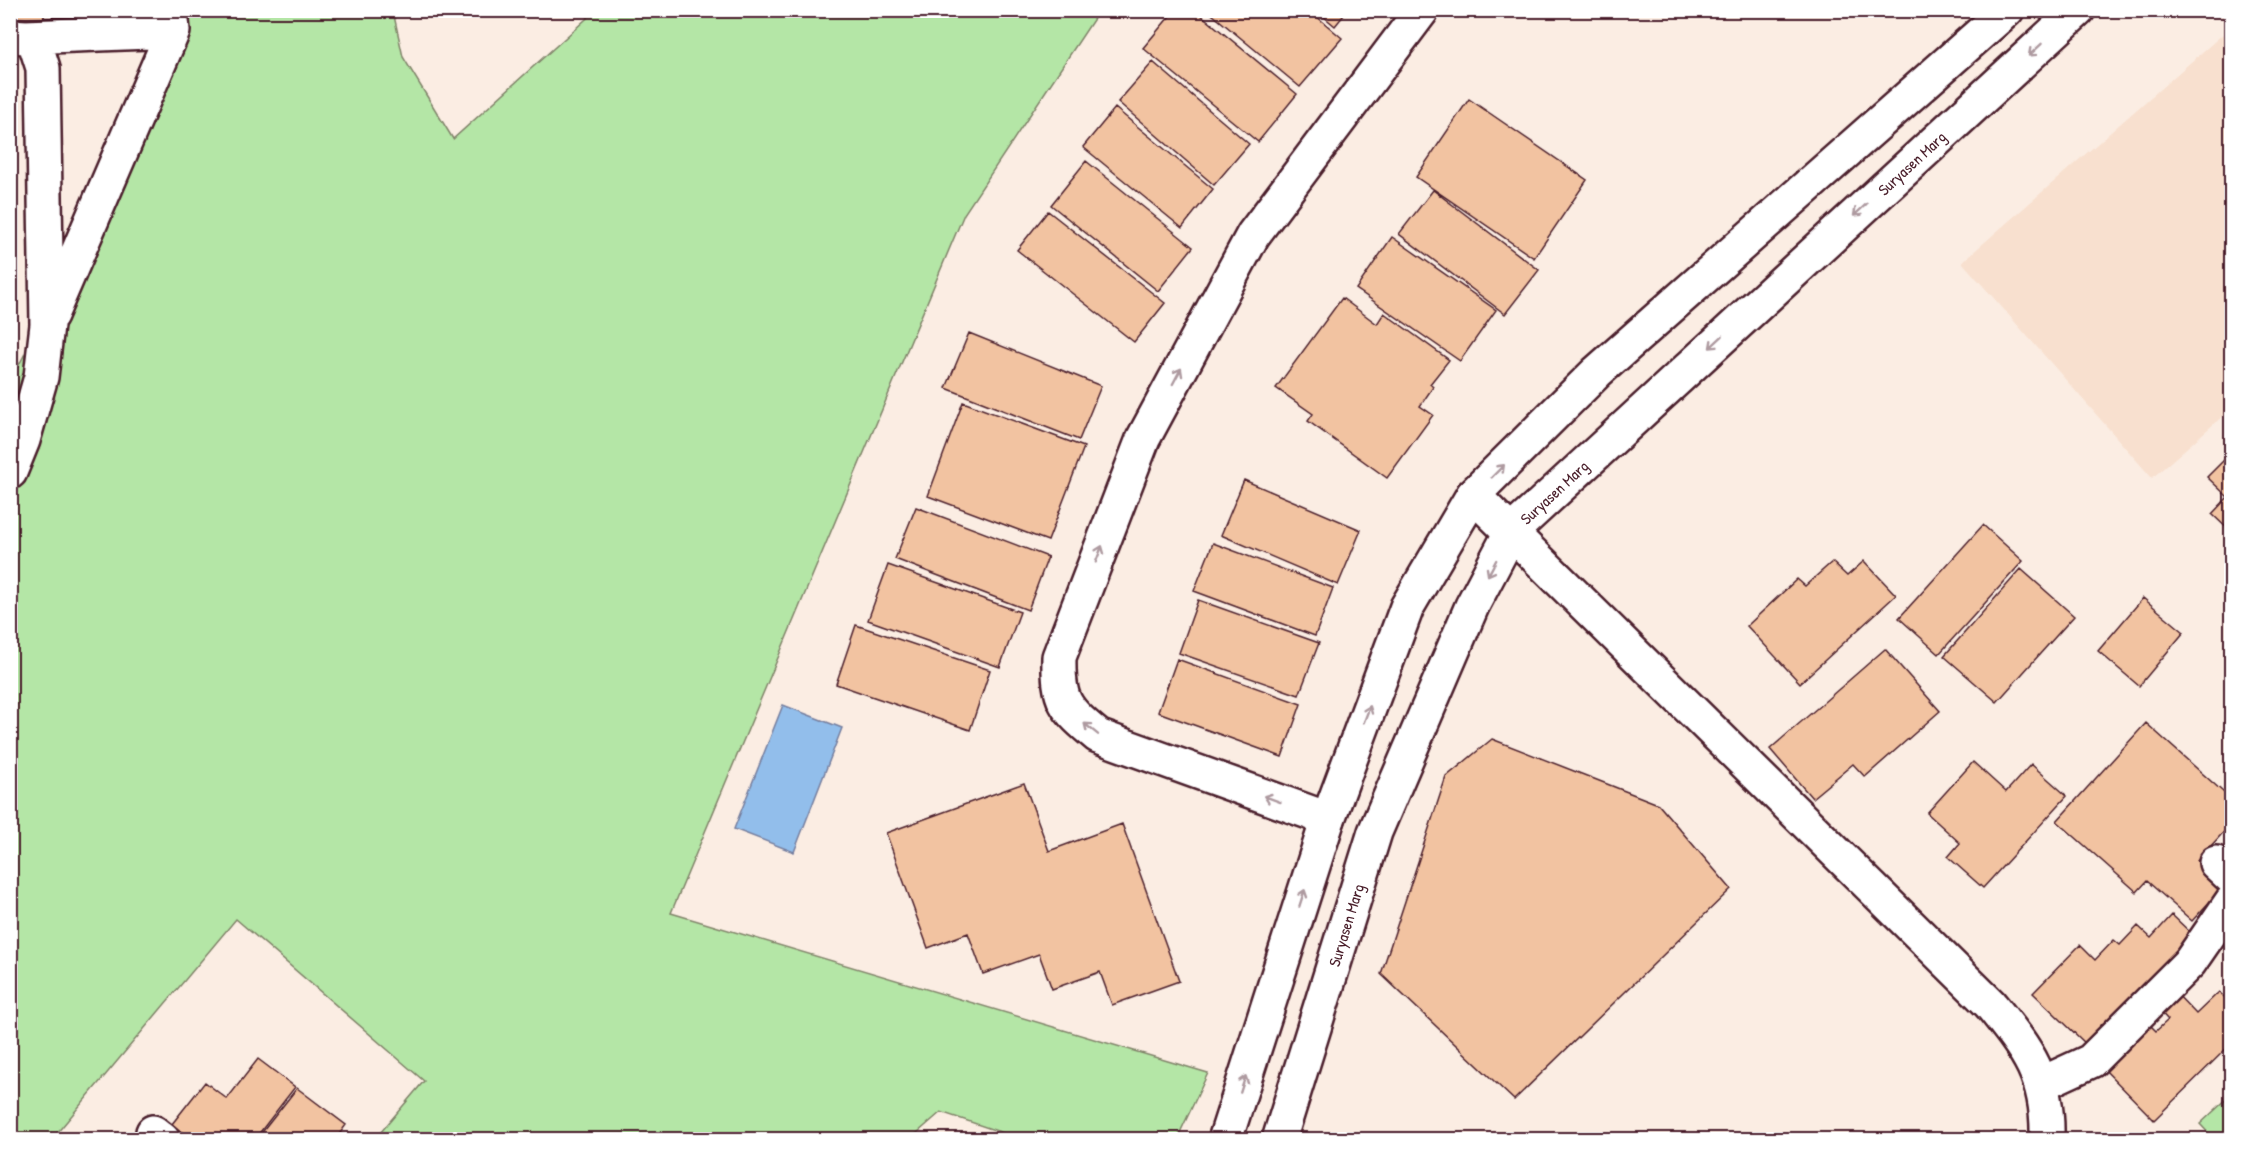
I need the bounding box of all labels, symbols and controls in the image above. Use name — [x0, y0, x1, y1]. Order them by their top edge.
one-way arrow — [2028, 43, 2043, 57]
street label: Suryasen Marg — [1873, 126, 1951, 200]
one-way arrow — [1853, 203, 1868, 217]
one-way arrow — [1709, 335, 1724, 349]
one-way arrow — [1171, 368, 1183, 385]
street label: Suryasen Marg — [1515, 455, 1593, 529]
one-way arrow — [1490, 463, 1505, 478]
one-way arrow — [1094, 545, 1105, 564]
one-way arrow — [1486, 559, 1497, 577]
one-way arrow — [1362, 705, 1373, 724]
one-way arrow — [1083, 723, 1099, 736]
one-way arrow — [1264, 792, 1282, 803]
street label: Suryasen Marg — [1323, 881, 1369, 969]
one-way arrow — [1297, 889, 1308, 908]
one-way arrow — [1238, 1075, 1249, 1094]

